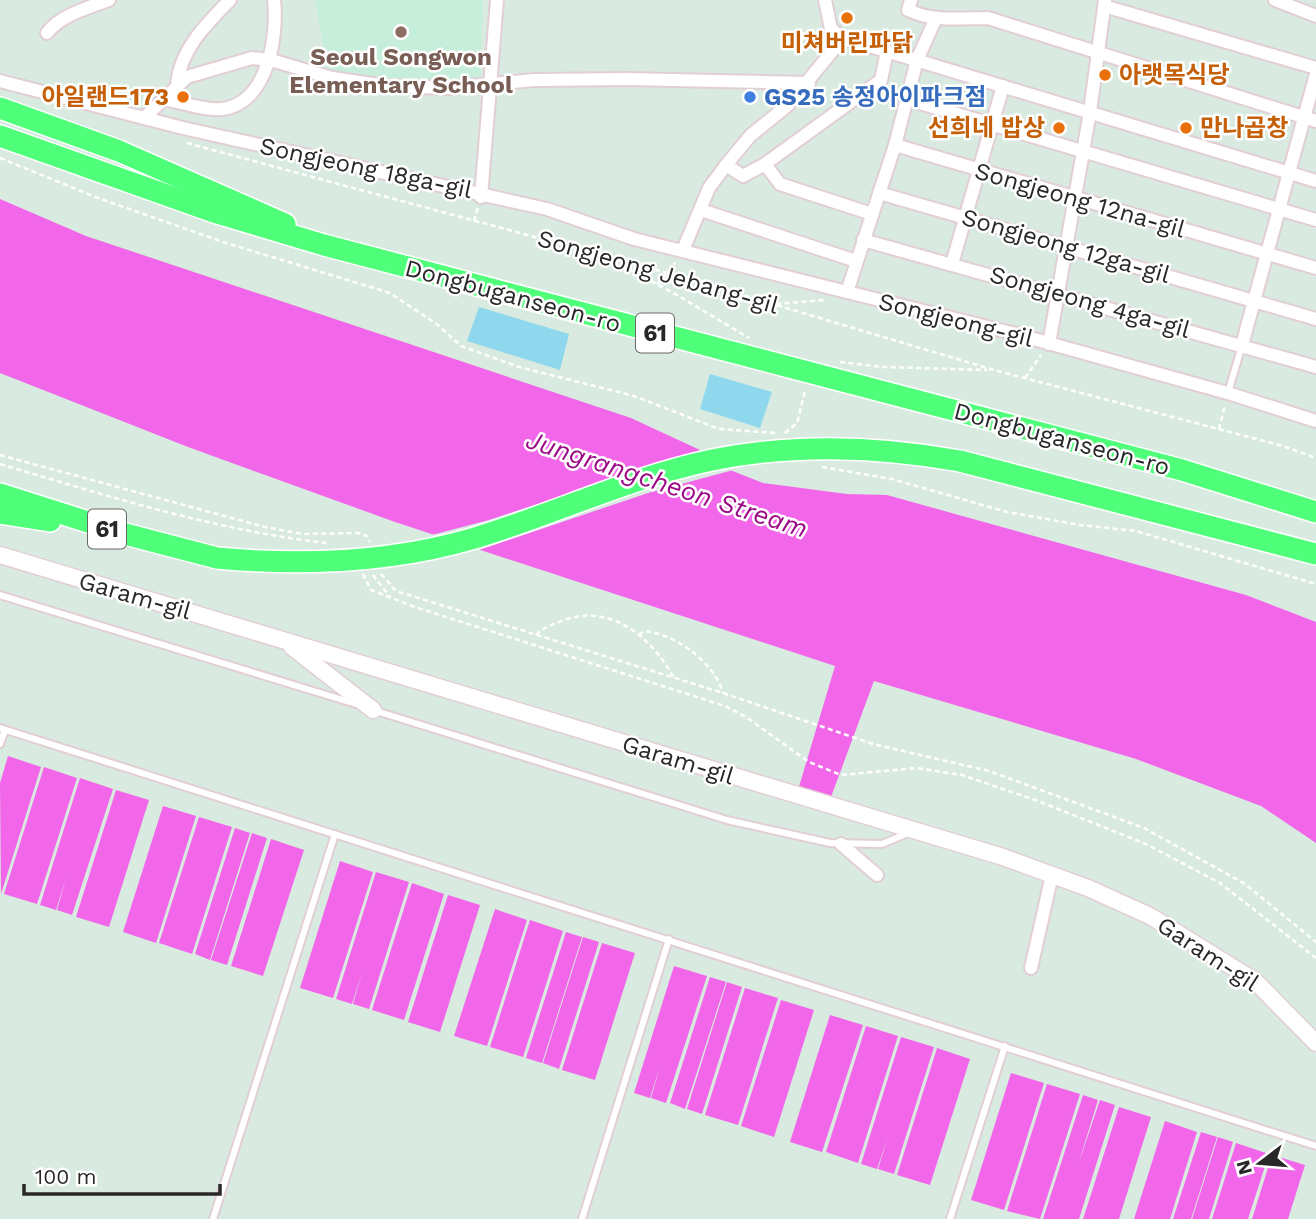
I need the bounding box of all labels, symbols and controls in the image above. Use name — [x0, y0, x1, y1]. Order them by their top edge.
marker: 미쳐버린파닭 — [839, 10, 855, 26]
marker: Seoul Songwon Elementary School — [393, 24, 409, 40]
place label: 미쳐버린파닭 — [781, 29, 913, 57]
place label: Seoul Songwon Elementary School — [289, 43, 513, 99]
place label: 아랫목식당 — [1119, 61, 1229, 89]
marker: 아랫목식당 — [1097, 67, 1113, 83]
place label: 아일랜드173 — [42, 83, 169, 111]
place label: GS25 송정아이파크점 — [764, 83, 987, 111]
marker: 아일랜드173 — [175, 89, 191, 105]
marker: GS25 송정아이파크점 — [742, 89, 758, 105]
place label: 선희네 밥상 — [928, 114, 1045, 142]
place label: 만나곱창 — [1200, 114, 1288, 142]
marker: 선희네 밥상 — [1051, 120, 1067, 136]
marker: 만나곱창 — [1178, 120, 1194, 136]
street label: Songjeong 18ga-gil — [257, 132, 475, 204]
street label: Songjeong 12na-gil — [972, 157, 1189, 244]
street label: Songjeong 12ga-gil — [959, 203, 1174, 289]
street label: Songjeong Jebang-gil — [534, 224, 782, 320]
street label: Dongbuganseon-ro — [402, 254, 624, 338]
street label: Songjeong 4ga-gil — [987, 260, 1194, 344]
street label: Songjeong-gil — [876, 287, 1037, 353]
road number: 61 — [636, 314, 674, 352]
street label: Dongbuganseon-ro — [951, 397, 1173, 481]
water label: Jungrangcheon Stream — [522, 424, 812, 544]
road number: 61 — [88, 509, 126, 548]
street label: Garam-gil — [76, 567, 195, 626]
street label: Garam-gil — [619, 730, 738, 790]
street label: Garam-gil — [1152, 911, 1265, 998]
north arrow — [1225, 1128, 1295, 1198]
scale bar — [24, 1152, 220, 1196]
text: N — [1231, 1158, 1257, 1177]
text: 100 m — [35, 1164, 97, 1189]

